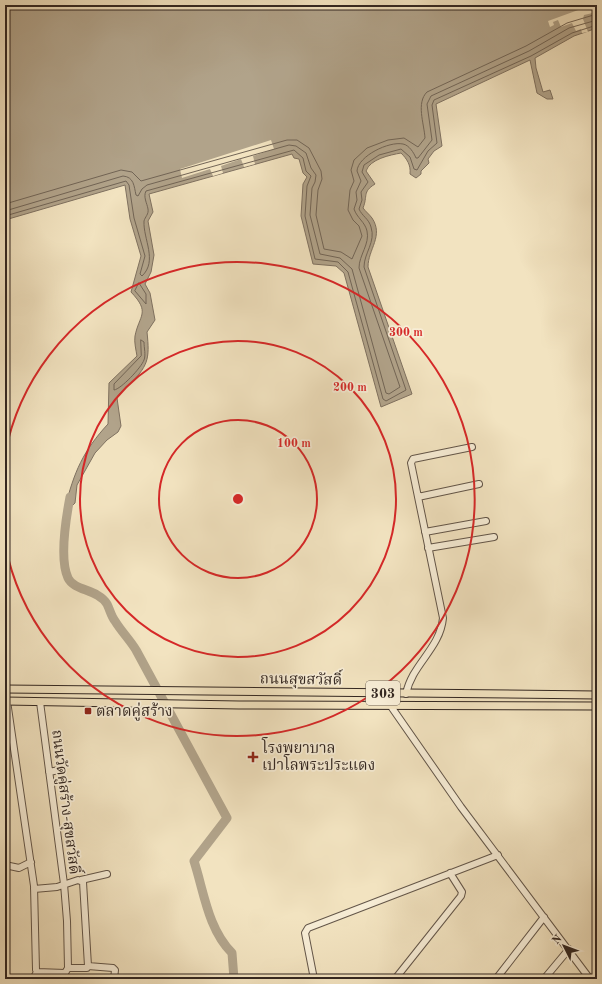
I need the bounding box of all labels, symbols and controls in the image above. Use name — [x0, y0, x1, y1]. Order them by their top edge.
text: 300 m — [389, 327, 423, 339]
text: 200 m — [333, 382, 367, 394]
text: 100 m — [277, 438, 311, 450]
centre of rings — [231, 492, 245, 506]
street label: ถนนสุขสวัสดิ์ — [260, 668, 344, 691]
road number: 303 — [366, 681, 400, 705]
place label: ตลาดคู่สร้าง — [96, 702, 173, 721]
marker: ตลาดคู่สร้าง — [83, 706, 93, 716]
street label: ถนนวัดคู่สร้าง-สุขสวัสดิ์ — [46, 728, 86, 877]
place label: โรงพยาบาล เปาโลพระประแดง — [261, 737, 375, 774]
marker: โรงพยาบาล เปาโลพระประแดง — [247, 751, 259, 763]
north arrow — [544, 926, 584, 966]
text: N — [551, 933, 565, 947]

